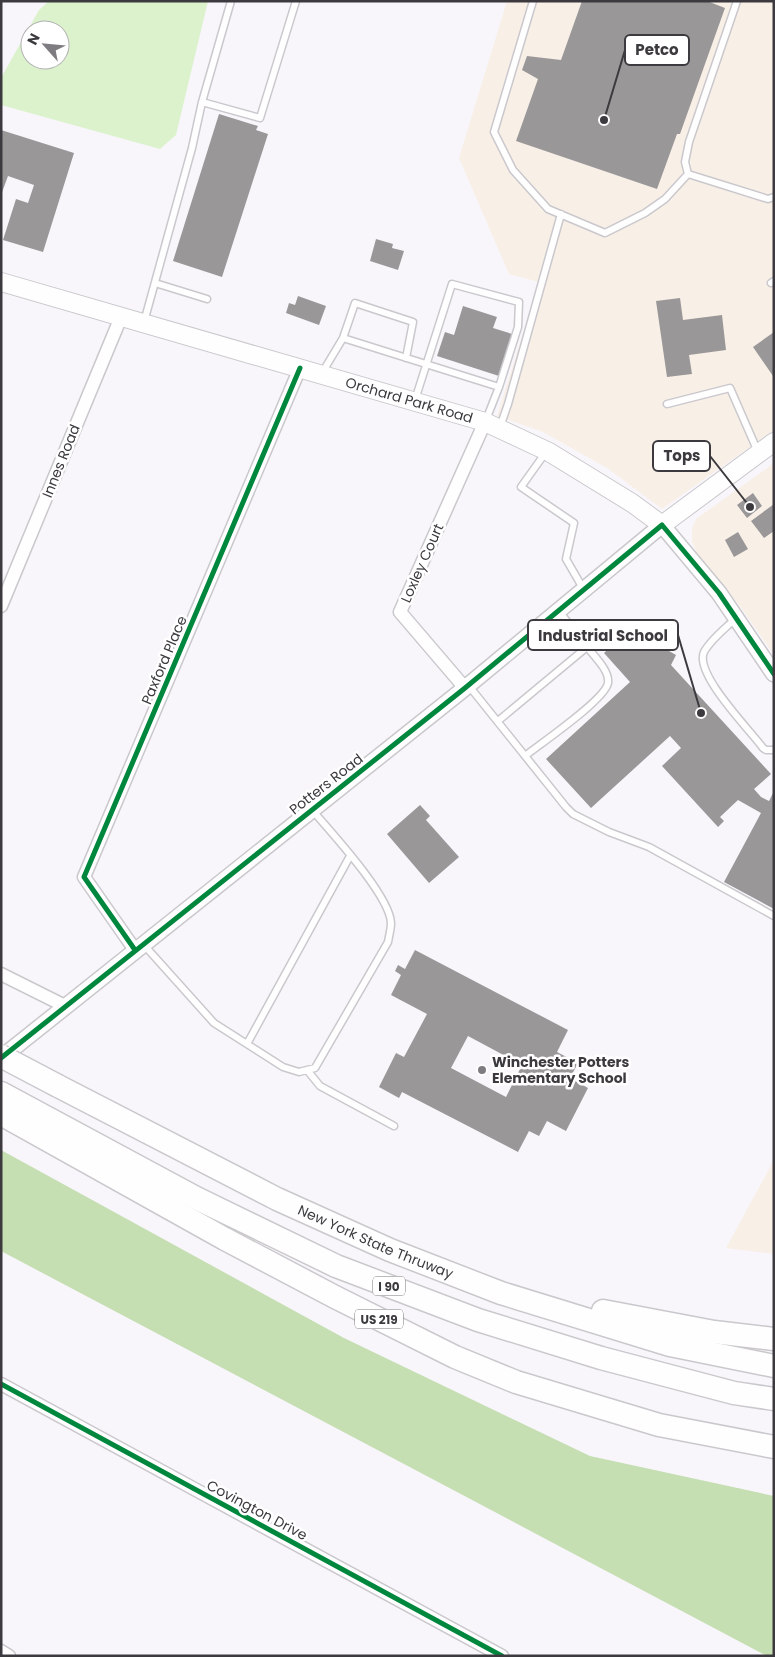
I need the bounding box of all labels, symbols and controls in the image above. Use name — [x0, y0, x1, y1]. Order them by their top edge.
north arrow — [20, 20, 70, 70]
text: N — [22, 30, 45, 48]
callout: Petco — [625, 35, 689, 65]
text: Petco — [635, 39, 679, 60]
street label: Orchard Park Road — [343, 372, 475, 428]
street label: Innes Road — [37, 421, 85, 501]
callout: Tops — [653, 441, 710, 471]
text: Tops — [664, 445, 700, 466]
street label: Loxley Court — [396, 520, 448, 606]
street label: Paxford Place — [136, 612, 192, 707]
callout: Industrial School — [528, 620, 678, 650]
text: Industrial School — [538, 625, 668, 646]
street label: Potters Road — [285, 749, 367, 819]
place label: Winchester Potters Elementary School — [492, 1052, 630, 1088]
marker: Winchester Potters Elementary School — [476, 1064, 488, 1076]
street label: New York State Thruway — [295, 1200, 456, 1284]
road number: I 90 — [373, 1276, 405, 1295]
road number: US 219 — [355, 1310, 403, 1328]
street label: Covington Drive — [203, 1475, 311, 1545]

